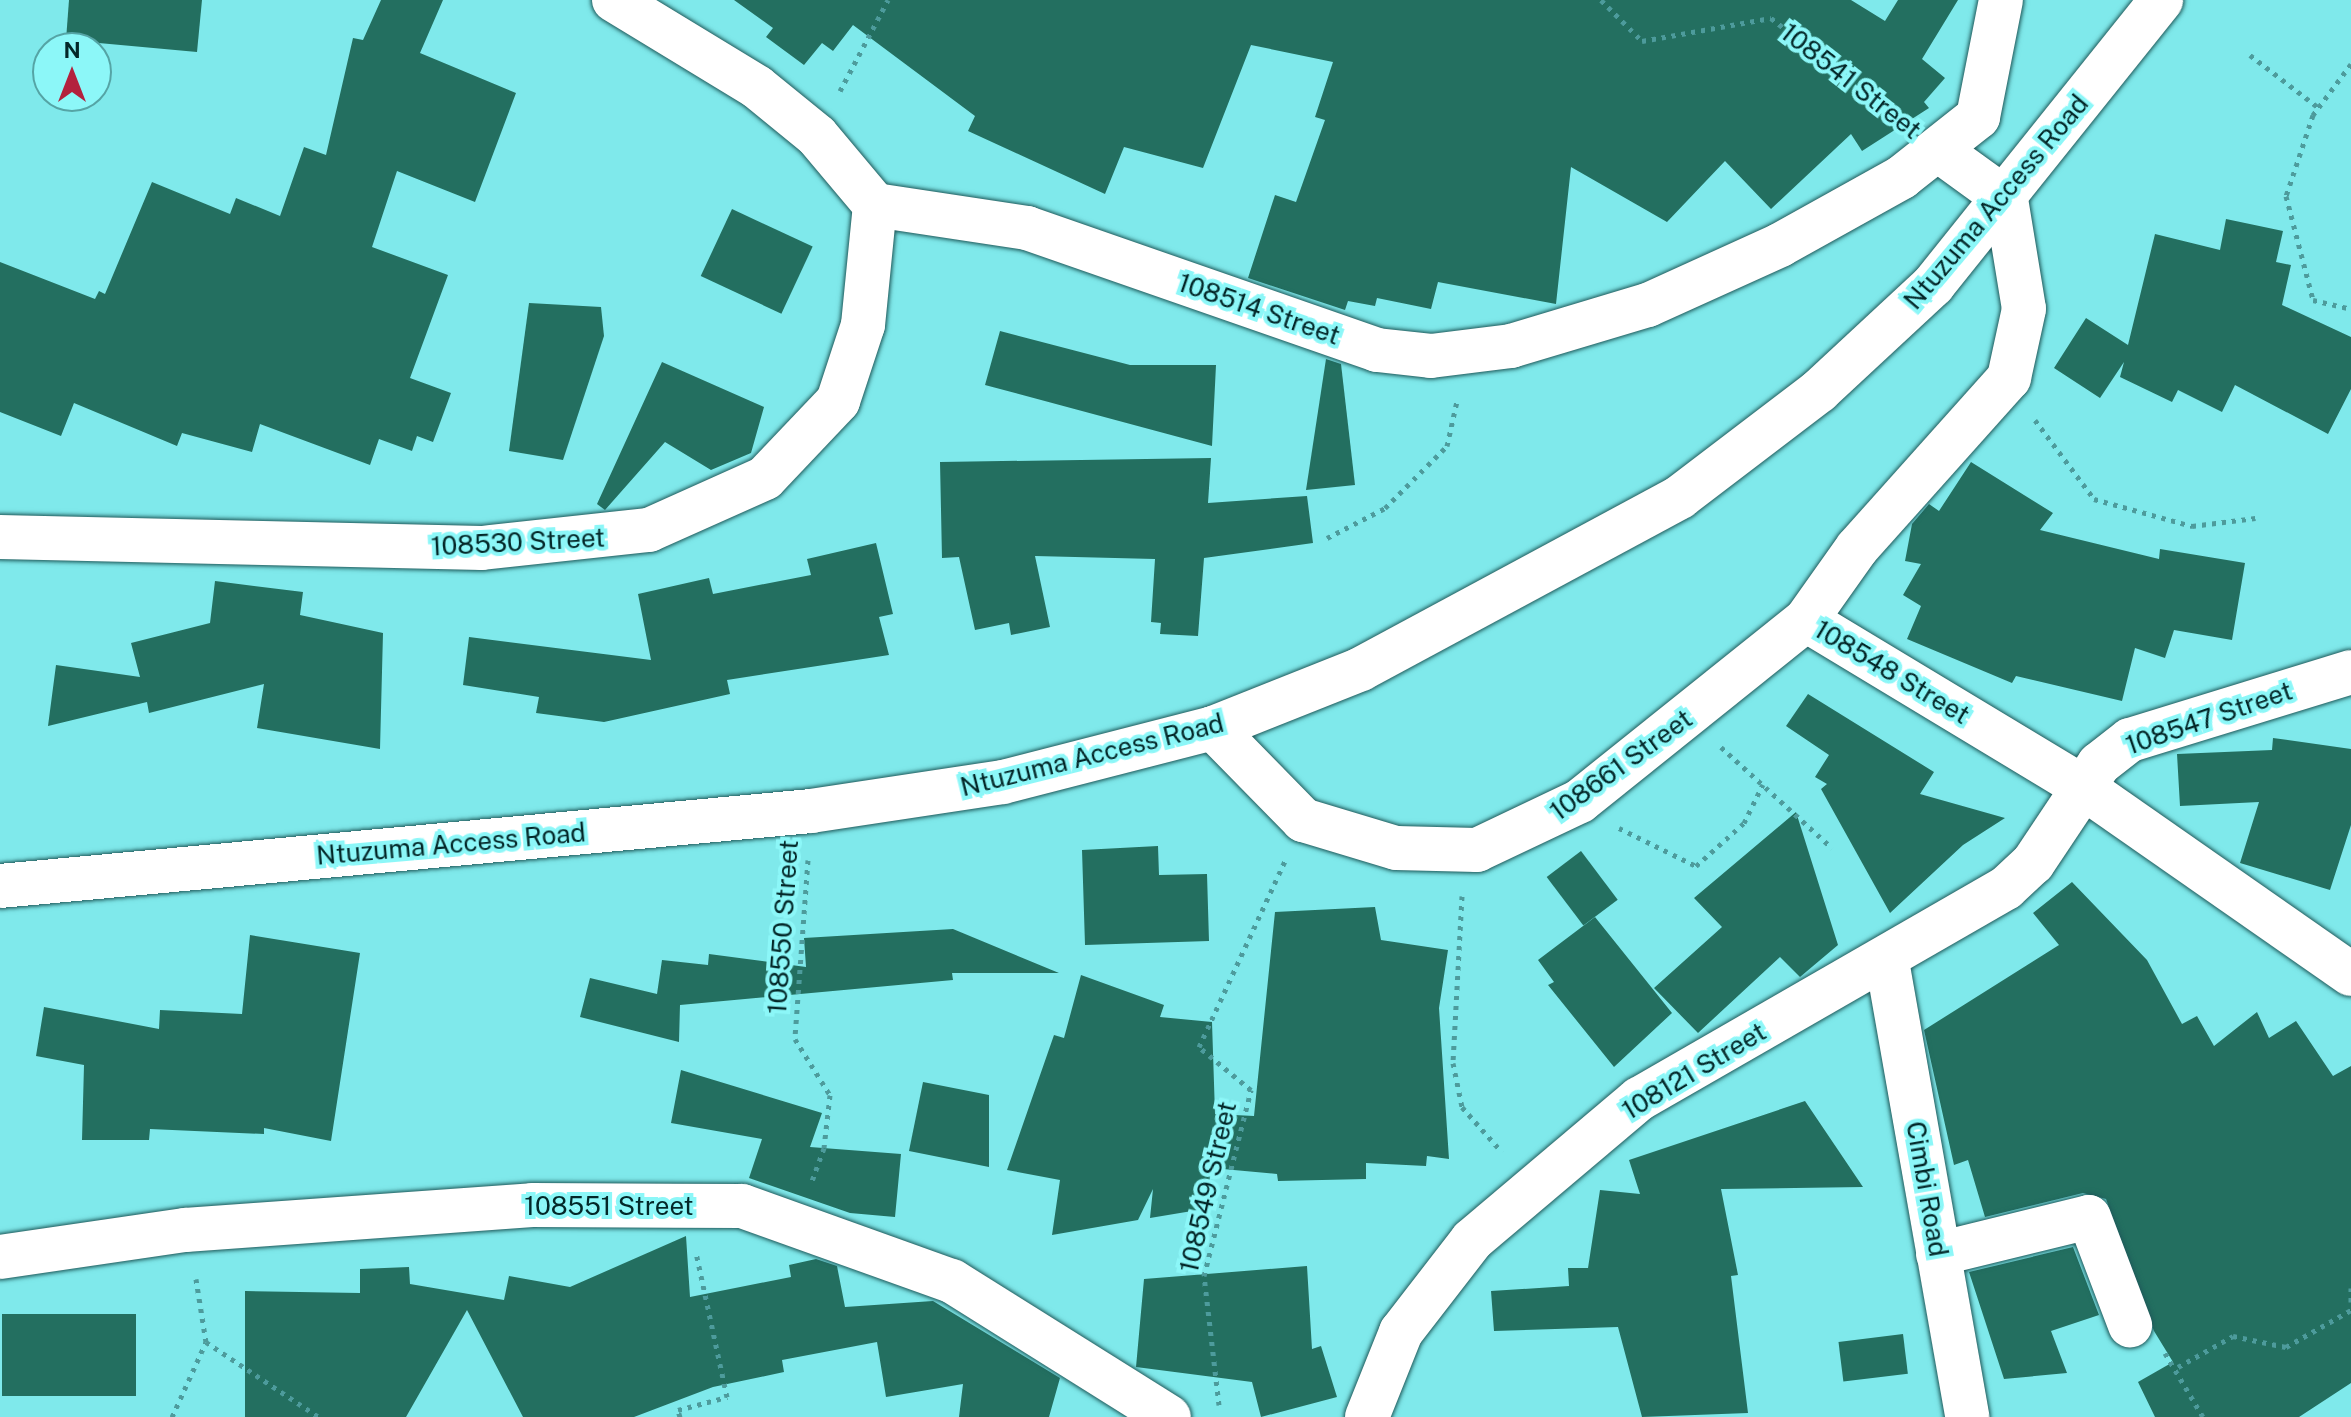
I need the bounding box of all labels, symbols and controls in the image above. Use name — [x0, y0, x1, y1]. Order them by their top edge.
street label: 108541 Street — [1775, 17, 1927, 145]
north arrow — [32, 32, 112, 112]
text: N — [63, 37, 81, 63]
street label: Ntuzuma Access Road — [1897, 88, 2095, 316]
street label: 108514 Street — [1174, 267, 1344, 351]
street label: 108530 Street — [430, 522, 606, 562]
street label: 108548 Street — [1809, 613, 1975, 731]
street label: 108547 Street — [2122, 675, 2296, 761]
street label: 108661 Street — [1544, 703, 1698, 827]
street label: Ntuzuma Access Road — [957, 707, 1227, 803]
street label: Ntuzuma Access Road — [315, 817, 587, 871]
street label: 108550 Street — [761, 839, 805, 1015]
street label: 108121 Street — [1617, 1016, 1771, 1126]
street label: 108549 Street — [1173, 1098, 1243, 1276]
street label: Cimbi Road — [1900, 1119, 1954, 1259]
street label: 108551 Street — [524, 1190, 694, 1222]

